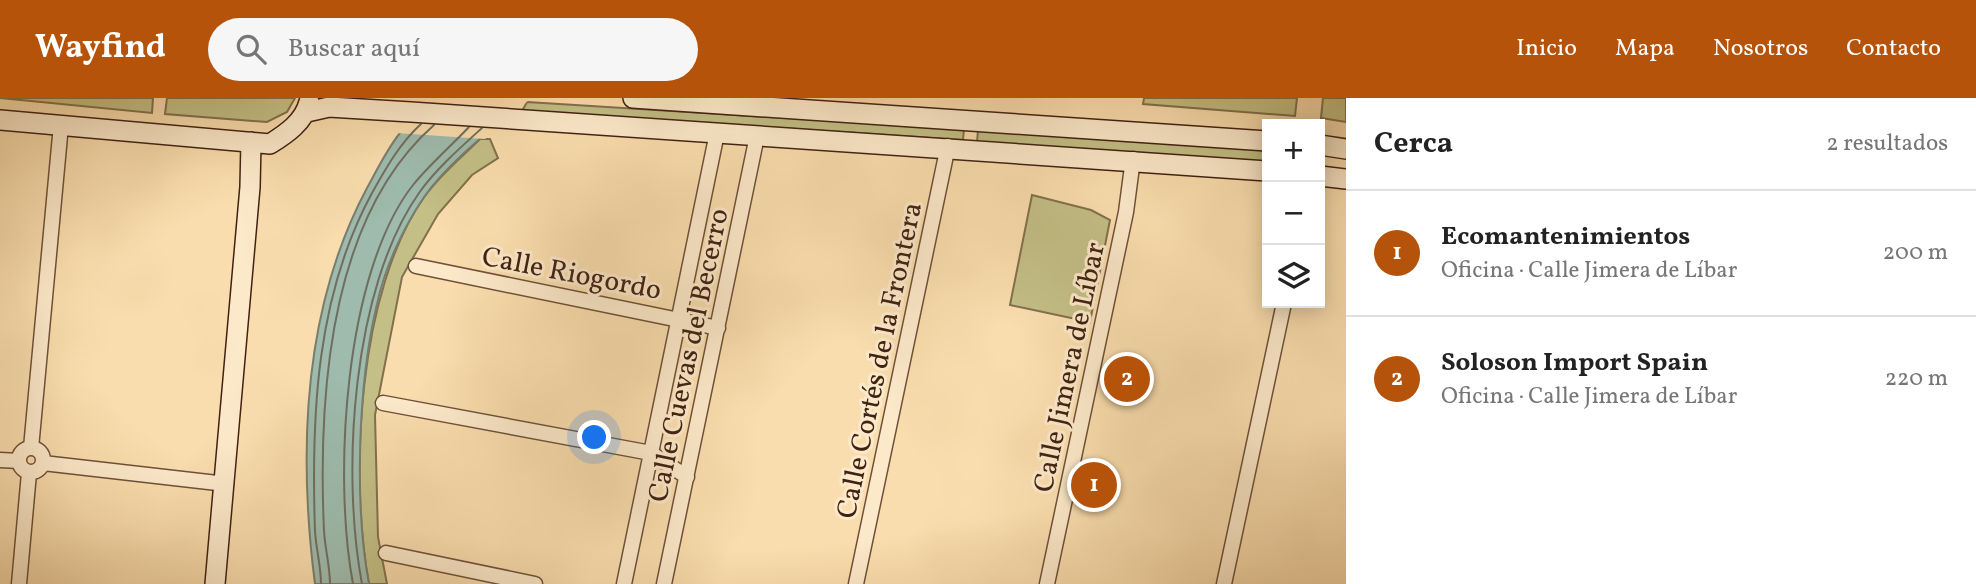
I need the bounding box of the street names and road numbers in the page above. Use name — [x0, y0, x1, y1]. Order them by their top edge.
street label: Calle Cortés de la Frontera — [828, 199, 933, 522]
street label: Calle Cuevas del Becerro — [639, 205, 740, 506]
street label: Calle Riogordo — [478, 238, 665, 311]
street label: Calle Jimera de Líbar — [1025, 239, 1116, 496]

